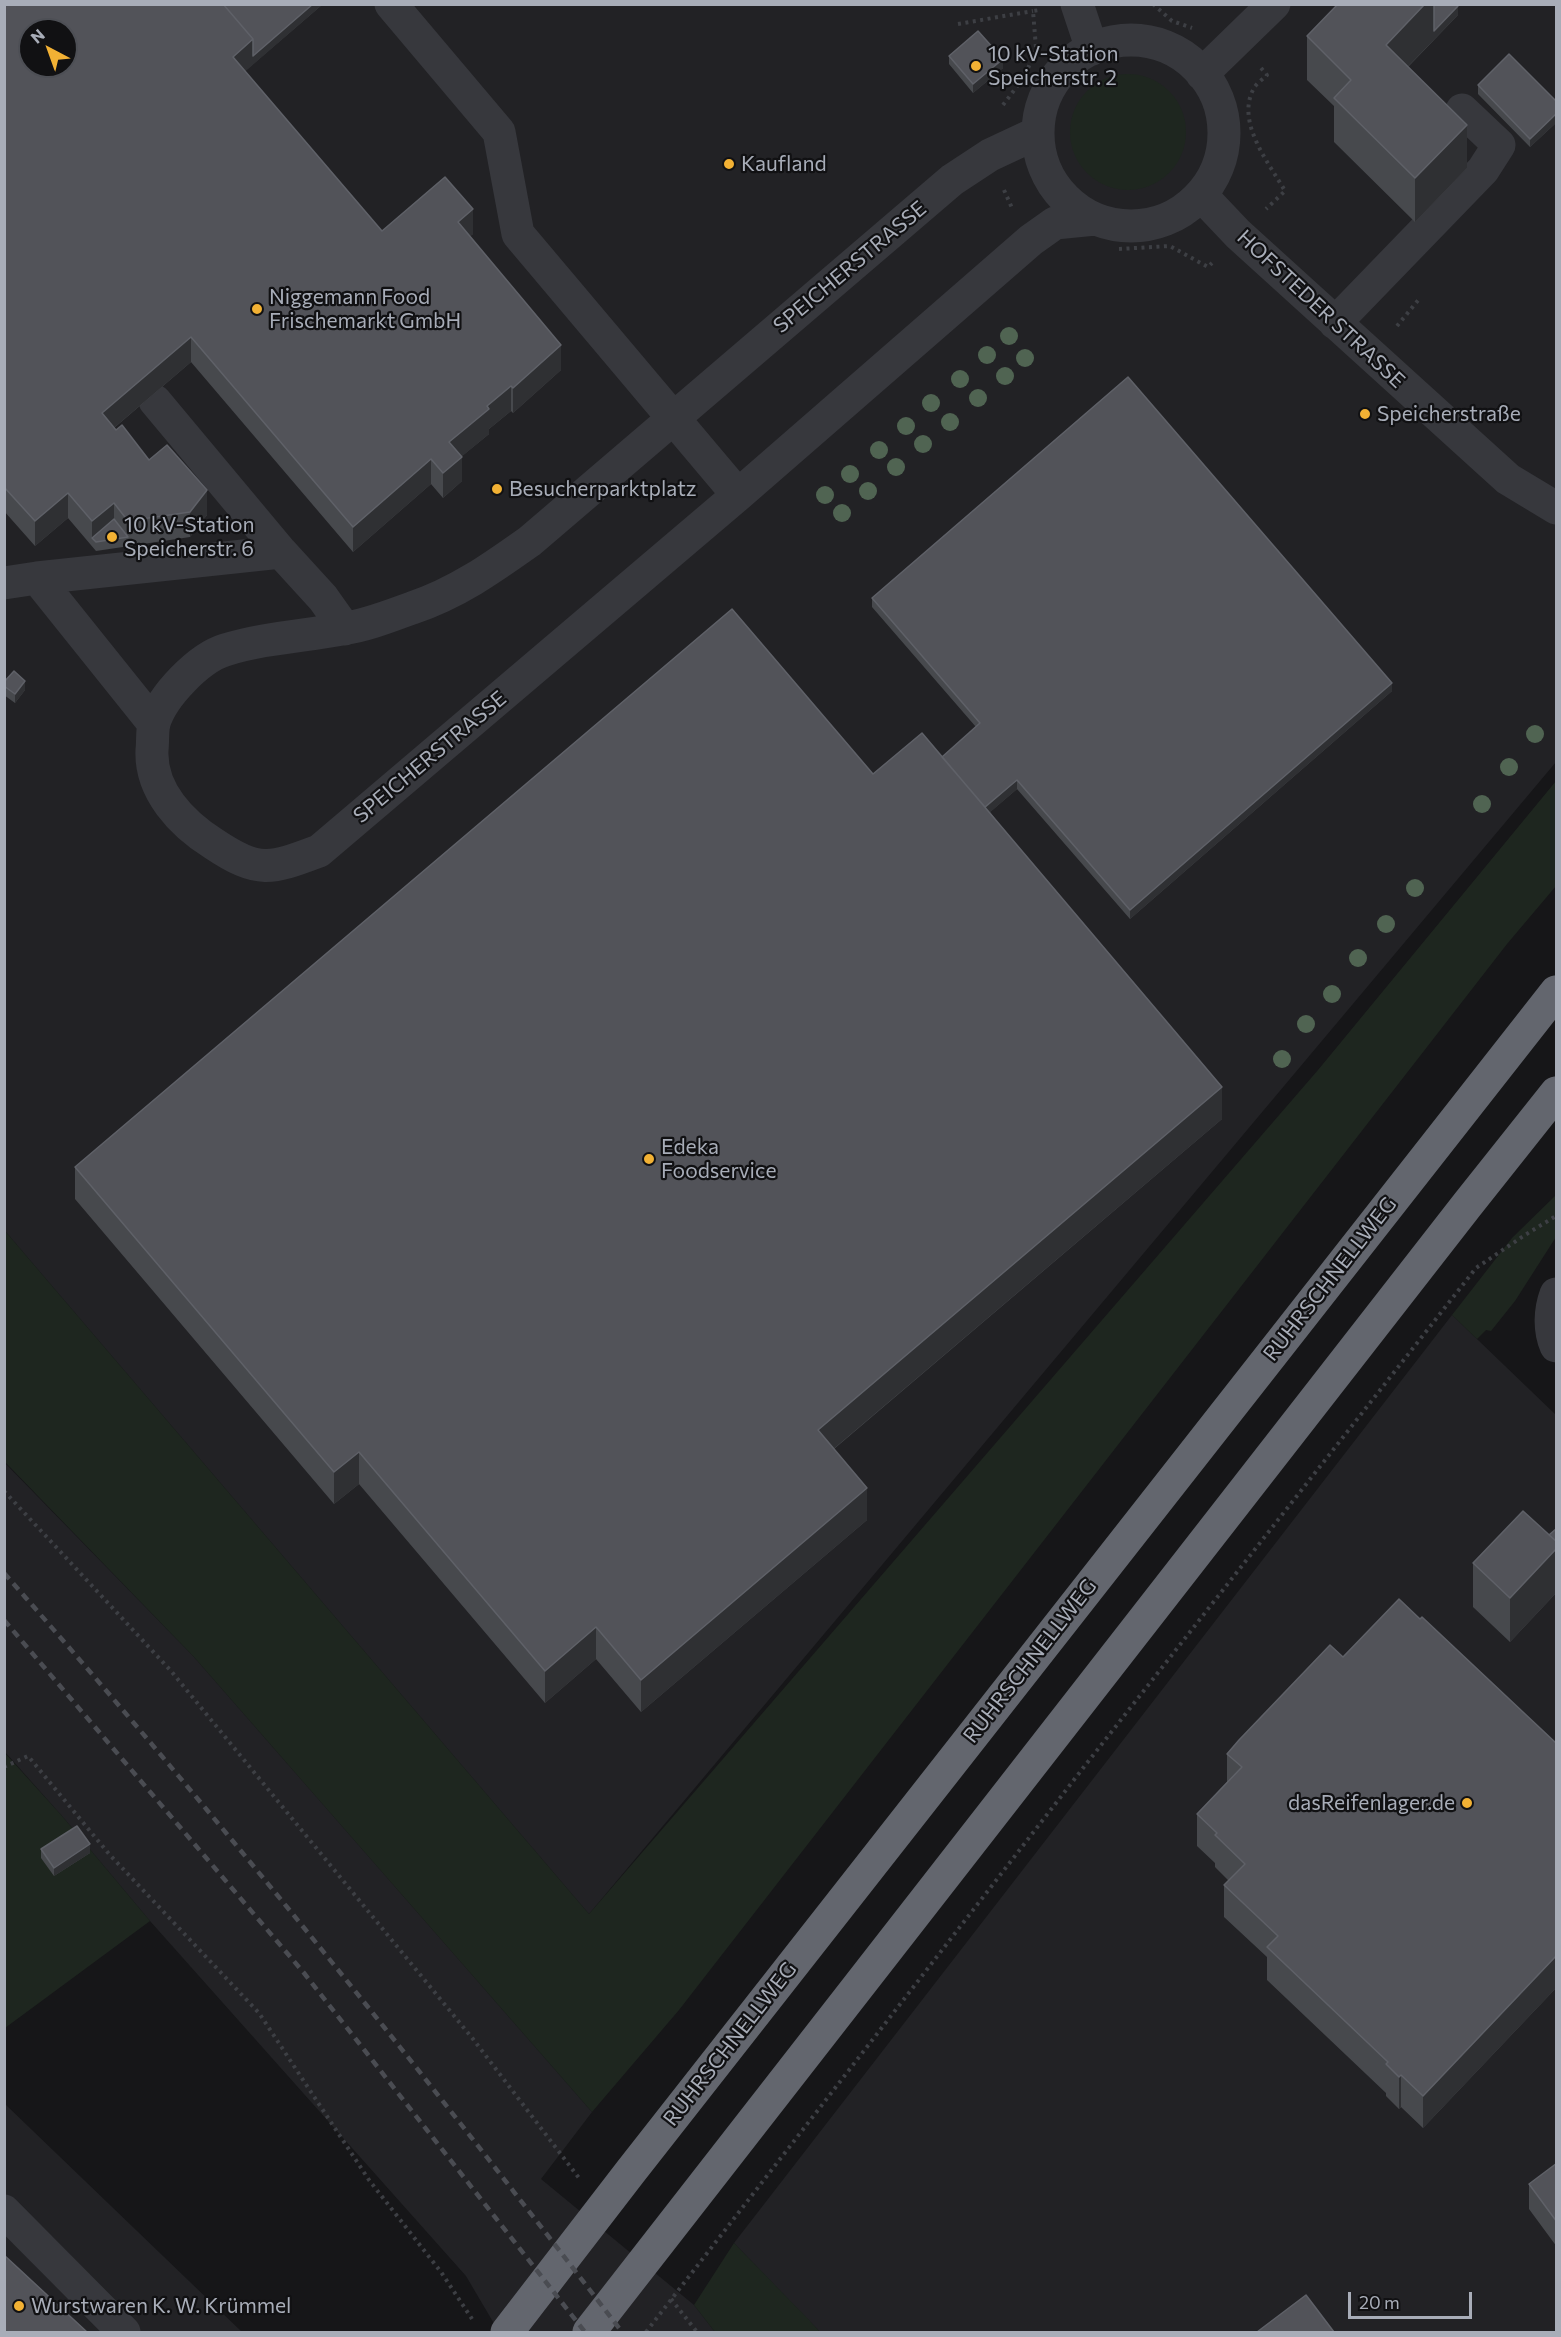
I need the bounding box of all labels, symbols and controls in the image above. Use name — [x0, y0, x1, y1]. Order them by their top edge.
north arrow — [18, 18, 78, 78]
text: N — [26, 24, 48, 47]
place label: 10 kV-Station Speicherstr. 2 — [988, 41, 1119, 91]
marker: 10 kV-Station Speicherstr. 2 — [969, 59, 983, 73]
place label: Kaufland — [741, 151, 827, 177]
marker: Kaufland — [722, 157, 736, 171]
street label: SPEICHERSTRASSE — [768, 196, 932, 338]
street label: HOFSTEDER STRASSE — [1232, 225, 1410, 393]
place label: Niggemann Food Frischemarkt GmbH — [269, 284, 461, 334]
marker: Niggemann Food Frischemarkt GmbH — [250, 302, 264, 316]
place label: Speicherstraße — [1377, 401, 1521, 427]
marker: Speicherstraße — [1358, 407, 1372, 421]
place label: Besucherparktplatz — [509, 476, 696, 502]
marker: Besucherparktplatz — [490, 482, 504, 496]
place label: 10 kV-Station Speicherstr. 6 — [124, 512, 255, 562]
marker: 10 kV-Station Speicherstr. 6 — [105, 530, 119, 544]
street label: SPEICHERSTRASSE — [348, 686, 512, 828]
place label: Edeka Foodservice — [661, 1134, 776, 1184]
marker: Edeka Foodservice — [642, 1152, 656, 1166]
street label: RUHRSCHNELLWEG — [1258, 1192, 1402, 1366]
street label: RUHRSCHNELLWEG — [958, 1574, 1102, 1748]
place label: dasReifenlager.de — [1288, 1790, 1455, 1816]
marker: dasReifenlager.de — [1460, 1796, 1474, 1810]
street label: RUHRSCHNELLWEG — [658, 1957, 802, 2131]
scale bar — [1351, 2280, 1476, 2318]
text: 20 m — [1359, 2291, 1400, 2313]
place label: Wurstwaren K. W. Krümmel — [31, 2293, 291, 2319]
marker: Wurstwaren K. W. Krümmel — [12, 2299, 26, 2313]

